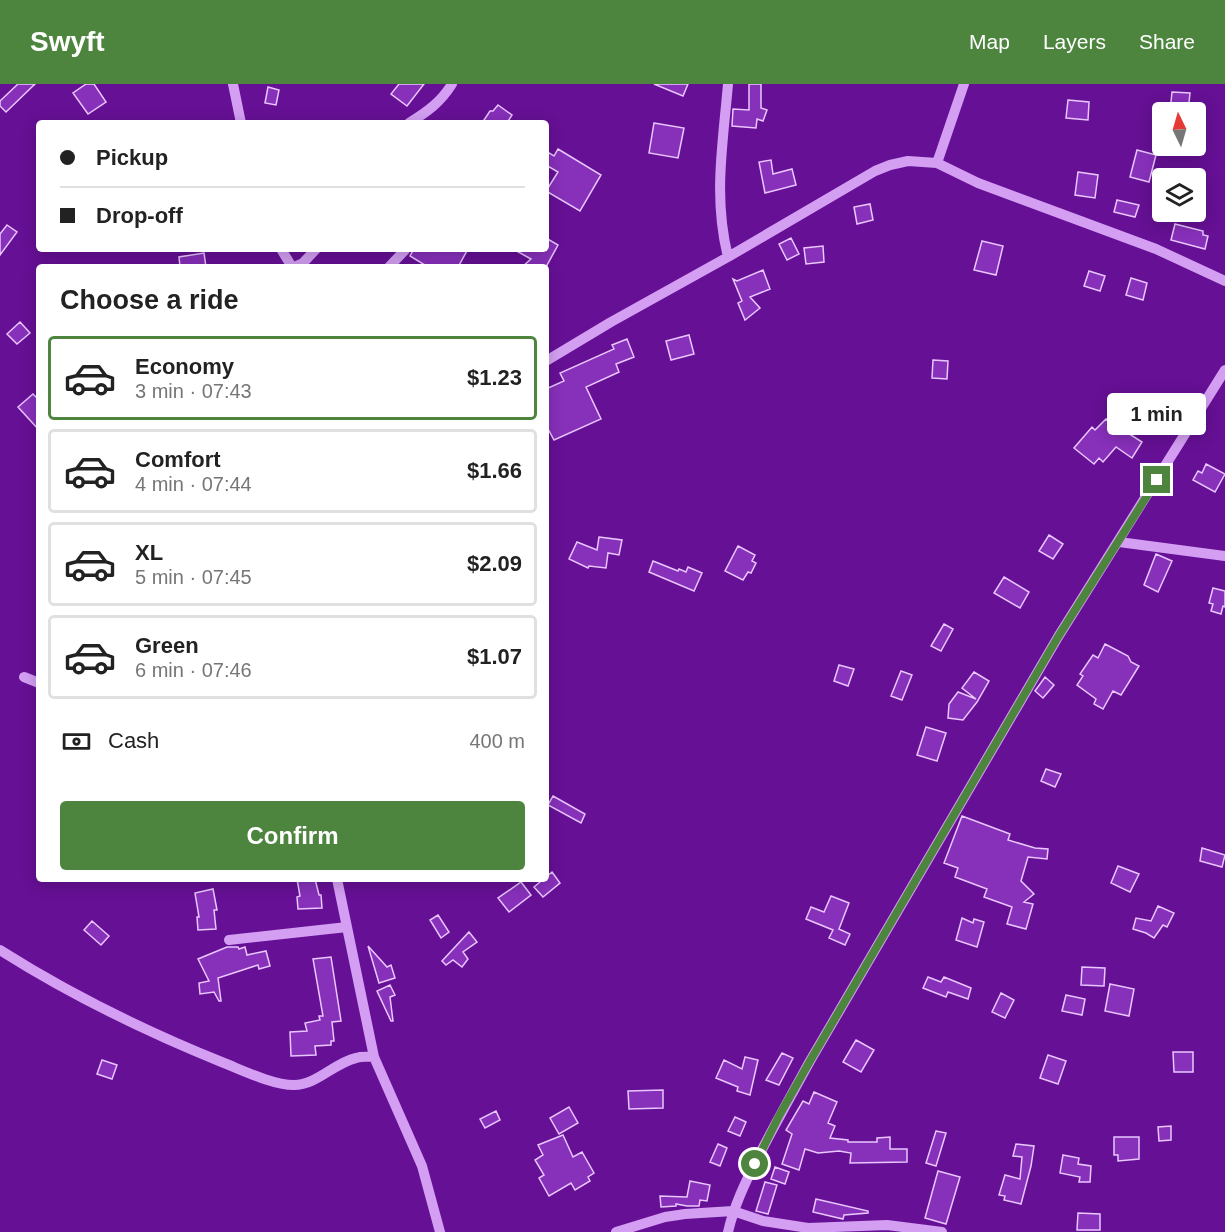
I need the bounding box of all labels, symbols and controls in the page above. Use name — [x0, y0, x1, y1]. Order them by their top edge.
text: Swyft — [30, 26, 105, 57]
text: Map — [969, 30, 1010, 53]
text: Layers — [1043, 30, 1106, 53]
text: Share — [1139, 30, 1195, 53]
north arrow — [1152, 102, 1206, 156]
map controls — [1152, 102, 1206, 222]
text: Pickup — [96, 145, 168, 170]
button: layers — [1152, 168, 1206, 222]
text: Drop-off — [96, 203, 183, 228]
text: Choose a ride — [60, 285, 239, 315]
icon: car — [63, 351, 117, 405]
text: Economy — [135, 354, 234, 379]
text: $1.23 — [467, 365, 522, 390]
text: 3 min · 07:43 — [135, 380, 252, 402]
callout: 1 min — [1108, 393, 1206, 435]
text: 1 min — [1130, 403, 1183, 425]
icon: car — [63, 444, 117, 498]
text: Comfort — [135, 447, 221, 472]
text: $1.66 — [467, 458, 522, 483]
route end — [1143, 466, 1170, 493]
text: 4 min · 07:44 — [135, 473, 252, 495]
icon: car — [63, 537, 117, 591]
text: XL — [135, 540, 163, 565]
text: $2.09 — [467, 551, 522, 576]
text: 5 min · 07:45 — [135, 566, 252, 588]
icon: car — [63, 630, 117, 684]
text: Green — [135, 633, 199, 658]
text: $1.07 — [467, 644, 522, 669]
text: 6 min · 07:46 — [135, 659, 252, 681]
icon: cash — [60, 725, 93, 758]
text: Cash — [108, 728, 159, 753]
text: 400 m — [469, 730, 525, 752]
button: Confirm — [60, 801, 525, 870]
route start — [741, 1150, 768, 1177]

